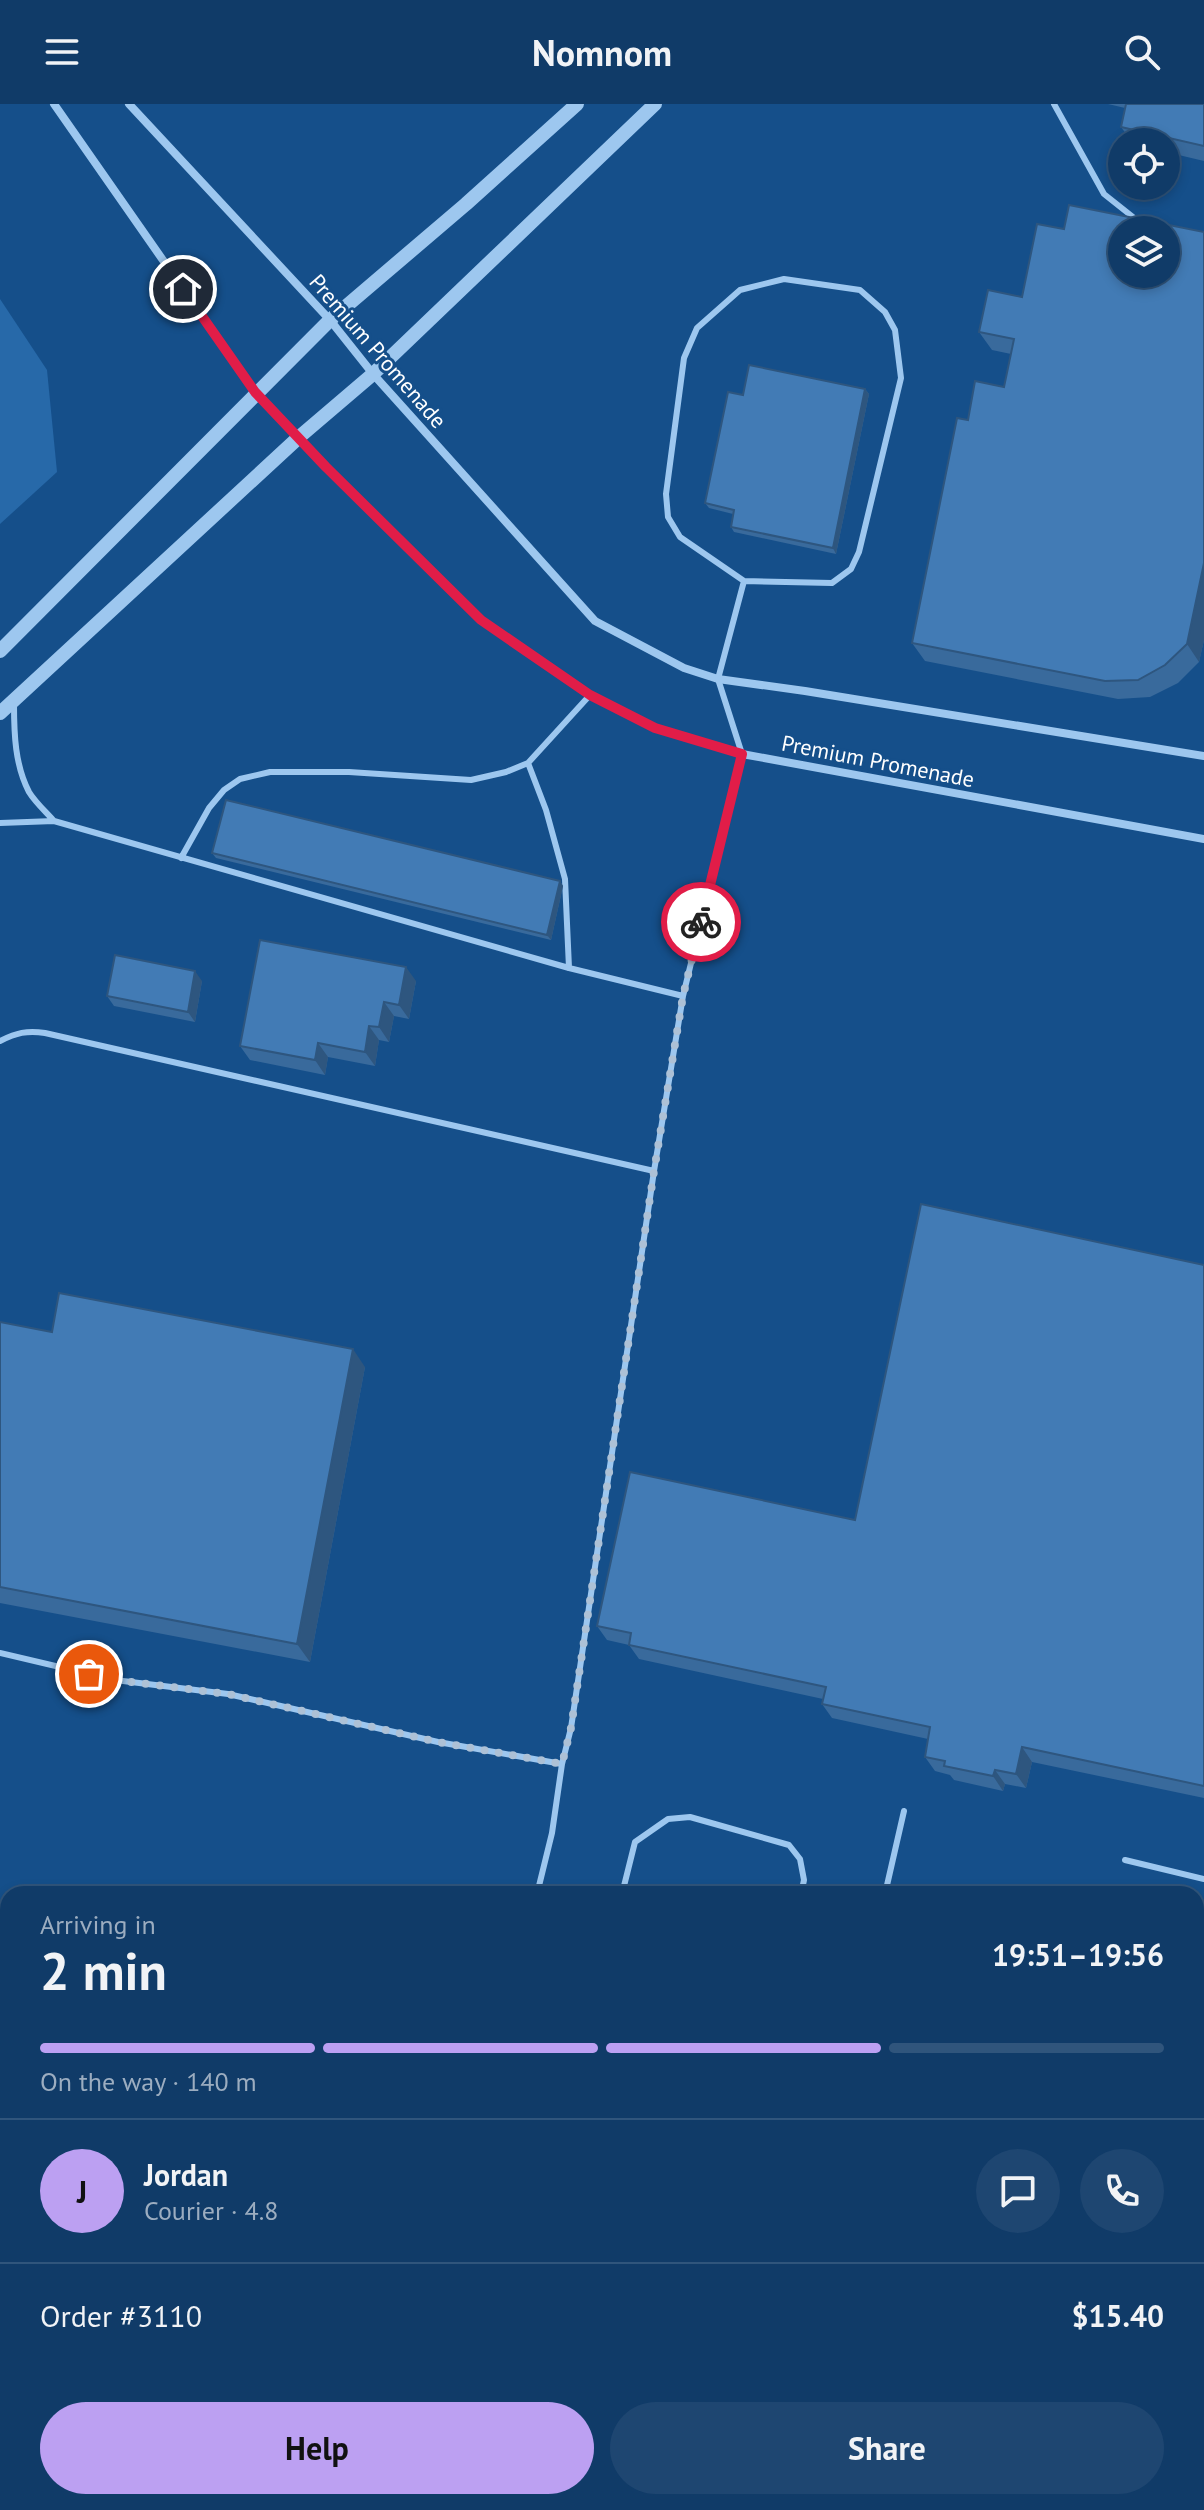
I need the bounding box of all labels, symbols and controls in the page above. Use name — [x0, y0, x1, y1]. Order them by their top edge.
text: Nomnom — [532, 29, 672, 76]
icon: menu — [40, 30, 84, 74]
icon: search — [1120, 30, 1164, 74]
map controls — [1108, 128, 1180, 288]
button: locate — [1108, 128, 1180, 200]
button: layers — [1108, 216, 1180, 288]
pin — [149, 255, 217, 323]
icon: home — [161, 267, 205, 311]
street label: Premium Promenade — [303, 268, 453, 434]
street label: Premium Promenade — [779, 729, 977, 793]
courier — [661, 882, 741, 962]
icon: bike — [679, 900, 723, 944]
pin — [55, 1640, 123, 1708]
icon: bag — [67, 1652, 111, 1696]
text: Arriving in — [40, 1908, 156, 1941]
text: 19:51–19:56 — [992, 1935, 1164, 1974]
text: 2 min — [40, 1937, 167, 2004]
text: On the way · 140 m — [40, 2065, 257, 2098]
button: chat — [976, 2149, 1060, 2233]
button: phone — [1080, 2149, 1164, 2233]
text: Jordan — [144, 2155, 228, 2194]
text: J — [77, 2172, 87, 2211]
text: Courier · 4.8 — [144, 2194, 278, 2227]
text: Order #3110 — [40, 2296, 202, 2335]
text: $15.40 — [1072, 2296, 1164, 2335]
button: Help — [40, 2402, 594, 2494]
button: Share — [610, 2402, 1164, 2494]

